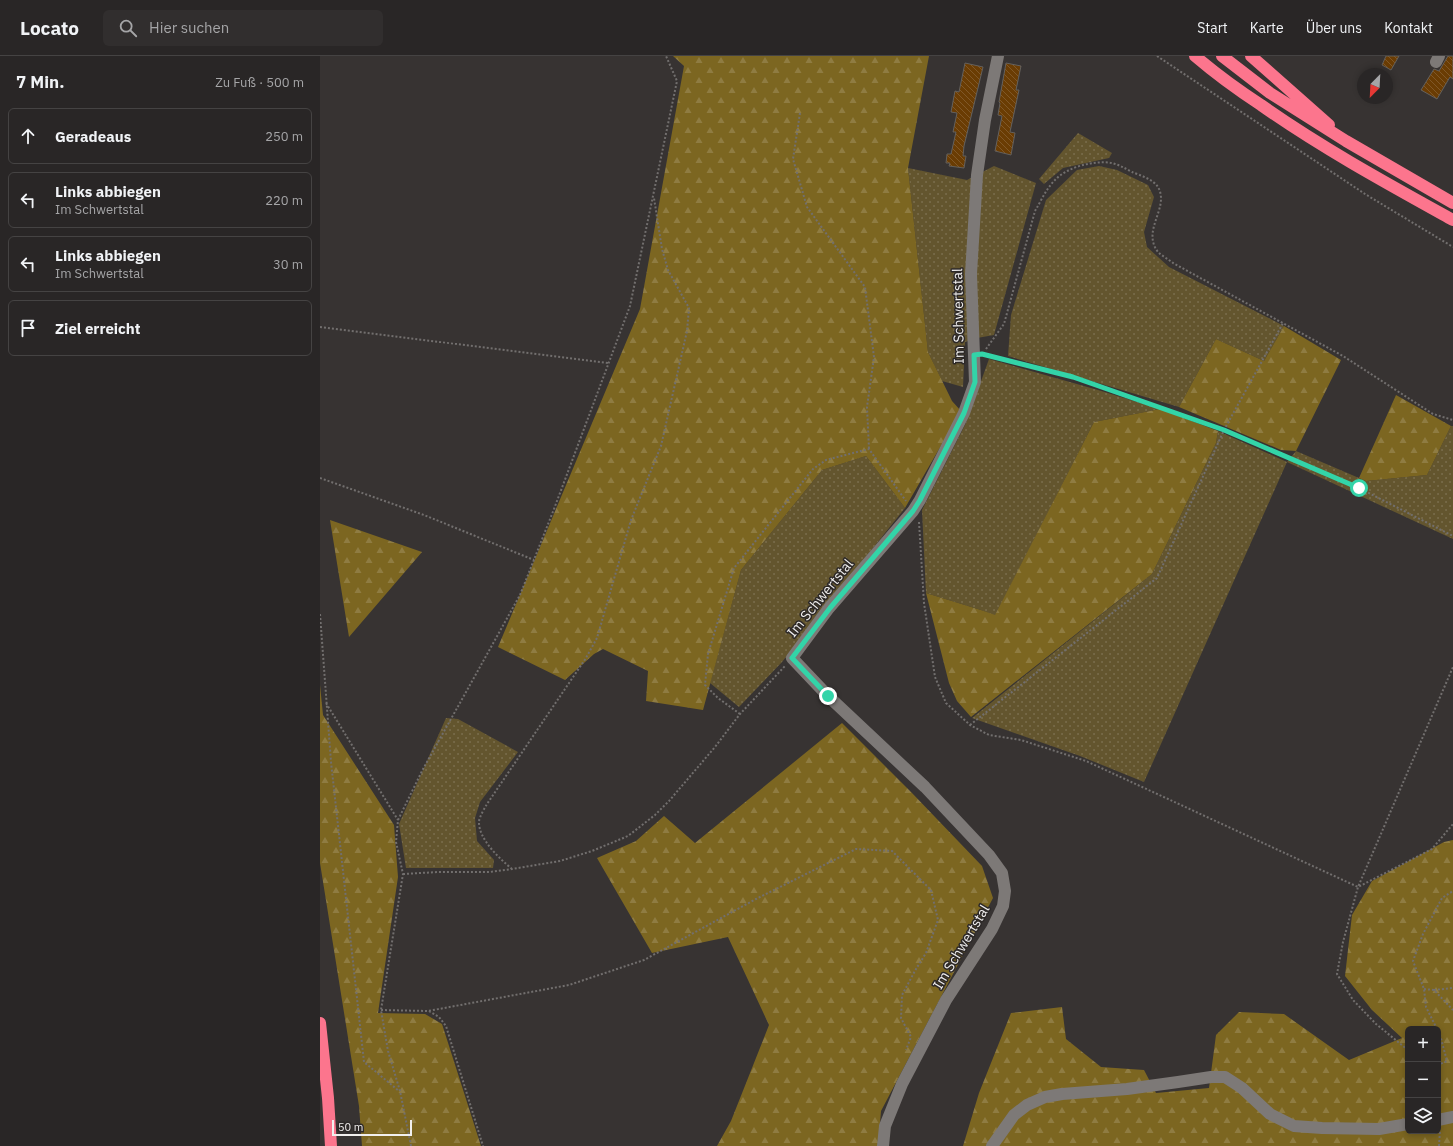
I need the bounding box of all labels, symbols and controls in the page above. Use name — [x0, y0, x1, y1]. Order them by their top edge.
search box — [103, 10, 383, 46]
text: Locato — [20, 16, 79, 40]
icon: search — [117, 17, 139, 39]
text: Hier suchen — [149, 18, 229, 37]
text: Start — [1197, 19, 1228, 37]
text: Karte — [1250, 19, 1284, 37]
text: Über uns — [1306, 19, 1362, 37]
text: Kontakt — [1384, 19, 1433, 37]
north arrow — [1357, 68, 1393, 104]
text: 7 Min. — [16, 71, 64, 93]
text: Zu Fuß · 500 m — [215, 74, 304, 91]
icon: ahead — [17, 125, 39, 147]
text: Geradeaus — [55, 127, 131, 146]
text: 250 m — [265, 128, 303, 145]
text: Links abbiegen — [55, 182, 161, 201]
icon: left — [17, 189, 39, 211]
text: 220 m — [265, 192, 303, 209]
text: Im Schwertstal — [55, 201, 144, 218]
text: Links abbiegen — [55, 246, 161, 265]
icon: left — [17, 253, 39, 275]
text: 30 m — [273, 256, 303, 273]
text: Im Schwertstal — [55, 265, 144, 282]
street label: Im Schwertstal — [948, 268, 968, 364]
icon: arrive — [17, 317, 39, 339]
text: Ziel erreicht — [55, 319, 141, 338]
route start — [1350, 479, 1368, 497]
street label: Im Schwertstal — [783, 555, 857, 641]
route end — [819, 687, 837, 705]
street label: Im Schwertstal — [929, 901, 993, 993]
map controls — [1405, 1026, 1441, 1134]
button: + — [1405, 1026, 1441, 1062]
button: − — [1405, 1062, 1441, 1098]
button: layers — [1405, 1098, 1441, 1134]
scale bar — [332, 1118, 412, 1137]
text: 50 m — [338, 1120, 363, 1134]

